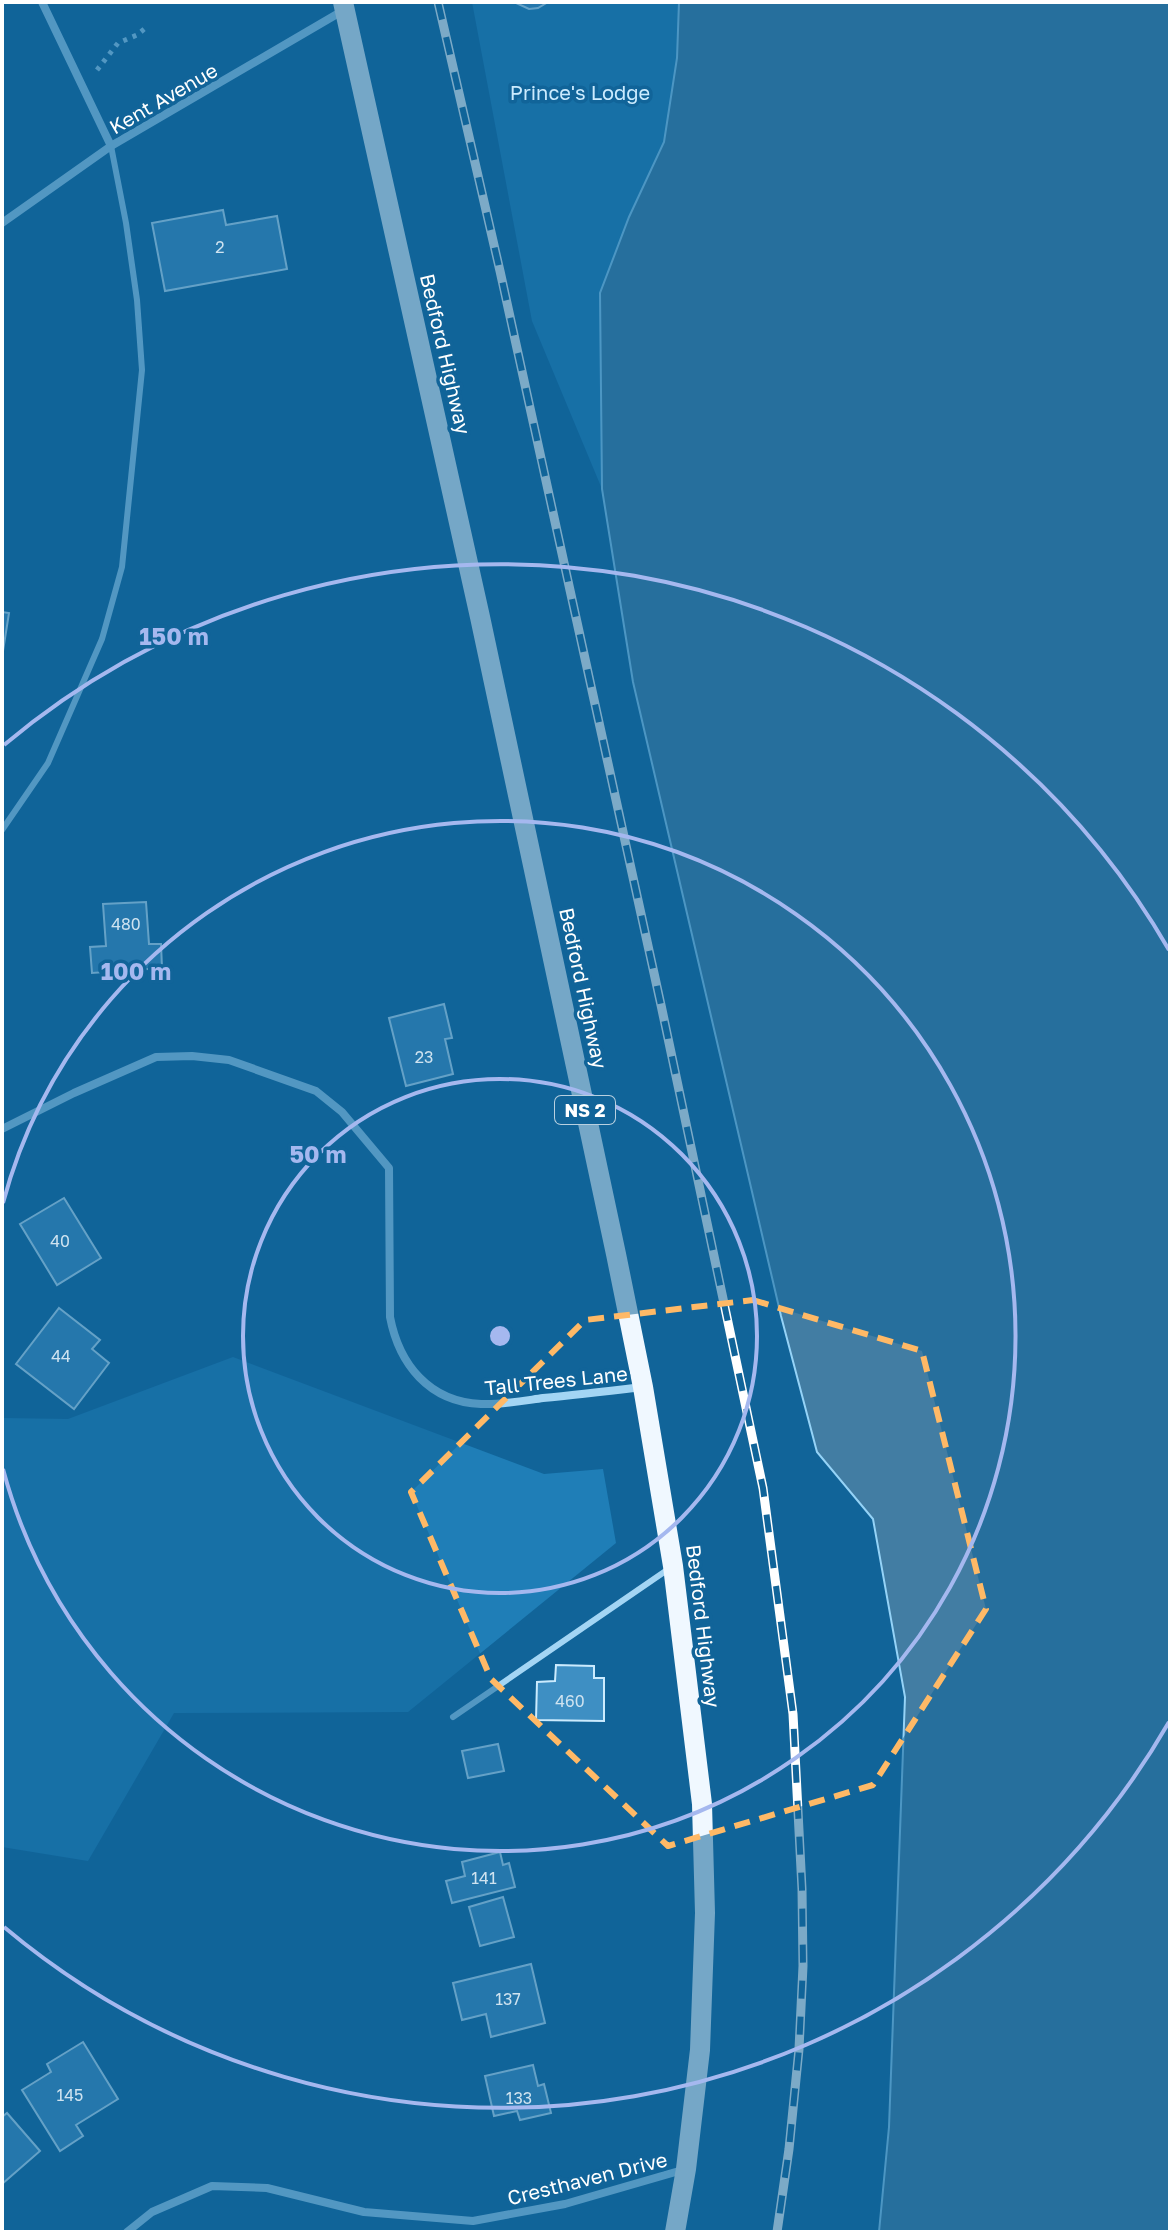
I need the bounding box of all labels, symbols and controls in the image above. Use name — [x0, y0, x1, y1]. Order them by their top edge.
street label: Kent Avenue — [105, 57, 221, 139]
park label: Prince's Lodge — [510, 80, 650, 104]
house number: 2 — [215, 237, 225, 257]
street label: Bedford Highway — [416, 271, 476, 437]
text: 150 m — [139, 621, 209, 650]
street label: Bedford Highway — [555, 905, 613, 1071]
house number: 480 — [111, 914, 141, 934]
text: 100 m — [101, 956, 171, 985]
house number: 23 — [415, 1047, 433, 1067]
road number: NS 2 — [555, 1096, 615, 1124]
text: 50 m — [289, 1139, 347, 1168]
house number: 40 — [50, 1231, 70, 1251]
centre of rings — [486, 1322, 514, 1350]
house number: 44 — [51, 1346, 71, 1366]
street label: Tall Trees Lane — [483, 1361, 629, 1399]
street label: Bedford Highway — [682, 1543, 726, 1709]
house number: 460 — [555, 1691, 585, 1711]
house number: 141 — [471, 1868, 497, 1888]
house number: 137 — [495, 1989, 521, 2009]
house number: 145 — [57, 2085, 83, 2105]
house number: 133 — [506, 2088, 532, 2108]
street label: Cresthaven Drive — [505, 2147, 669, 2209]

